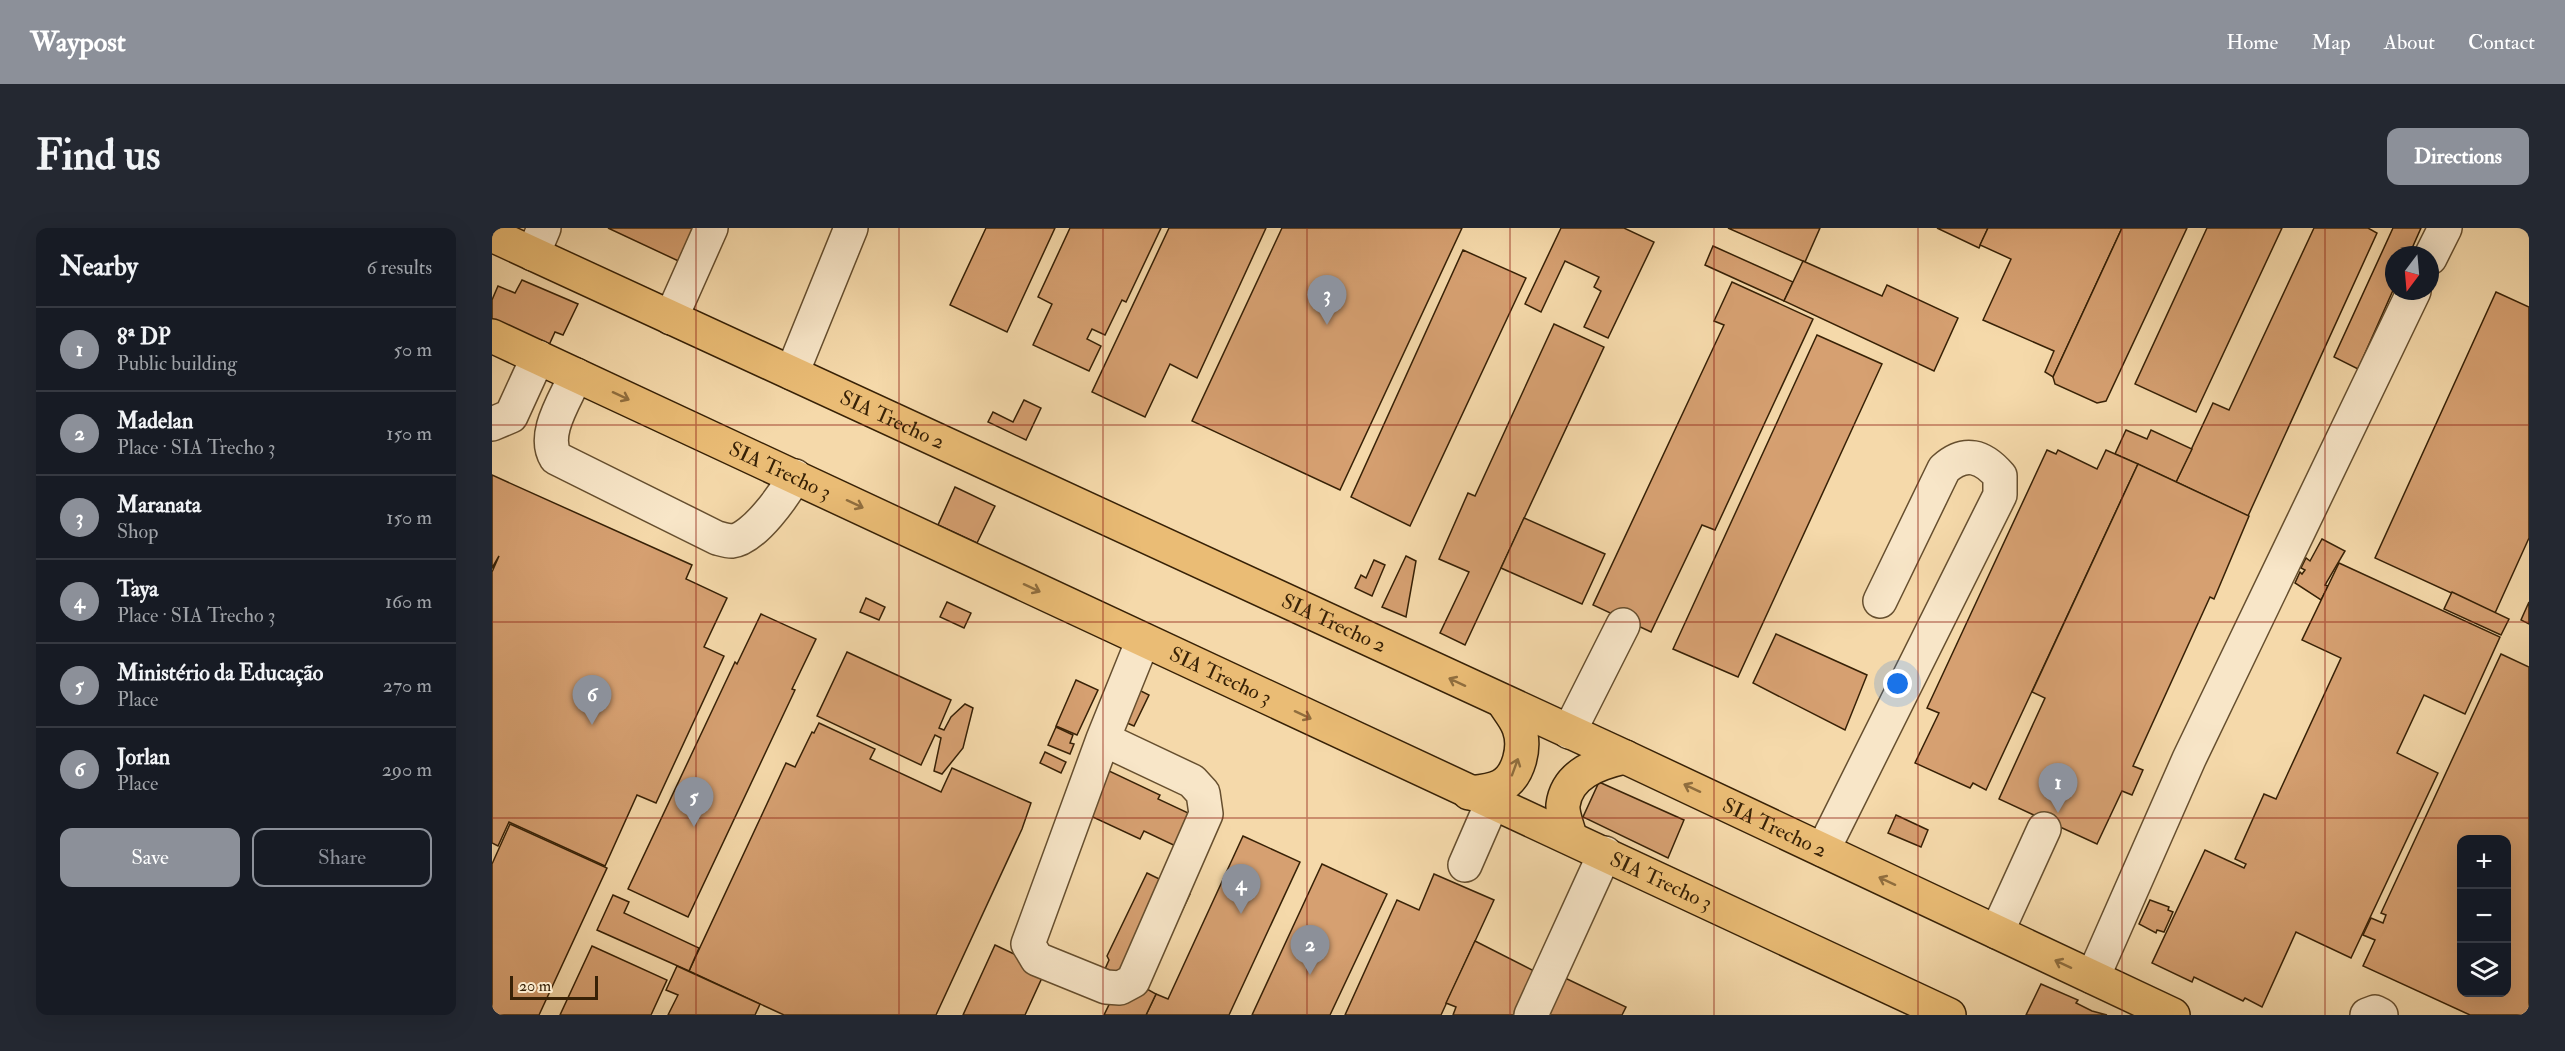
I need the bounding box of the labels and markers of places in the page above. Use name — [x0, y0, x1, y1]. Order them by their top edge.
pin: 3 — [1308, 276, 1346, 325]
pin: 6 — [572, 676, 612, 725]
pin: 1 — [2038, 764, 2078, 813]
pin: 5 — [674, 778, 714, 827]
pin: 4 — [1222, 864, 1260, 914]
pin: 2 — [1290, 926, 1330, 975]

